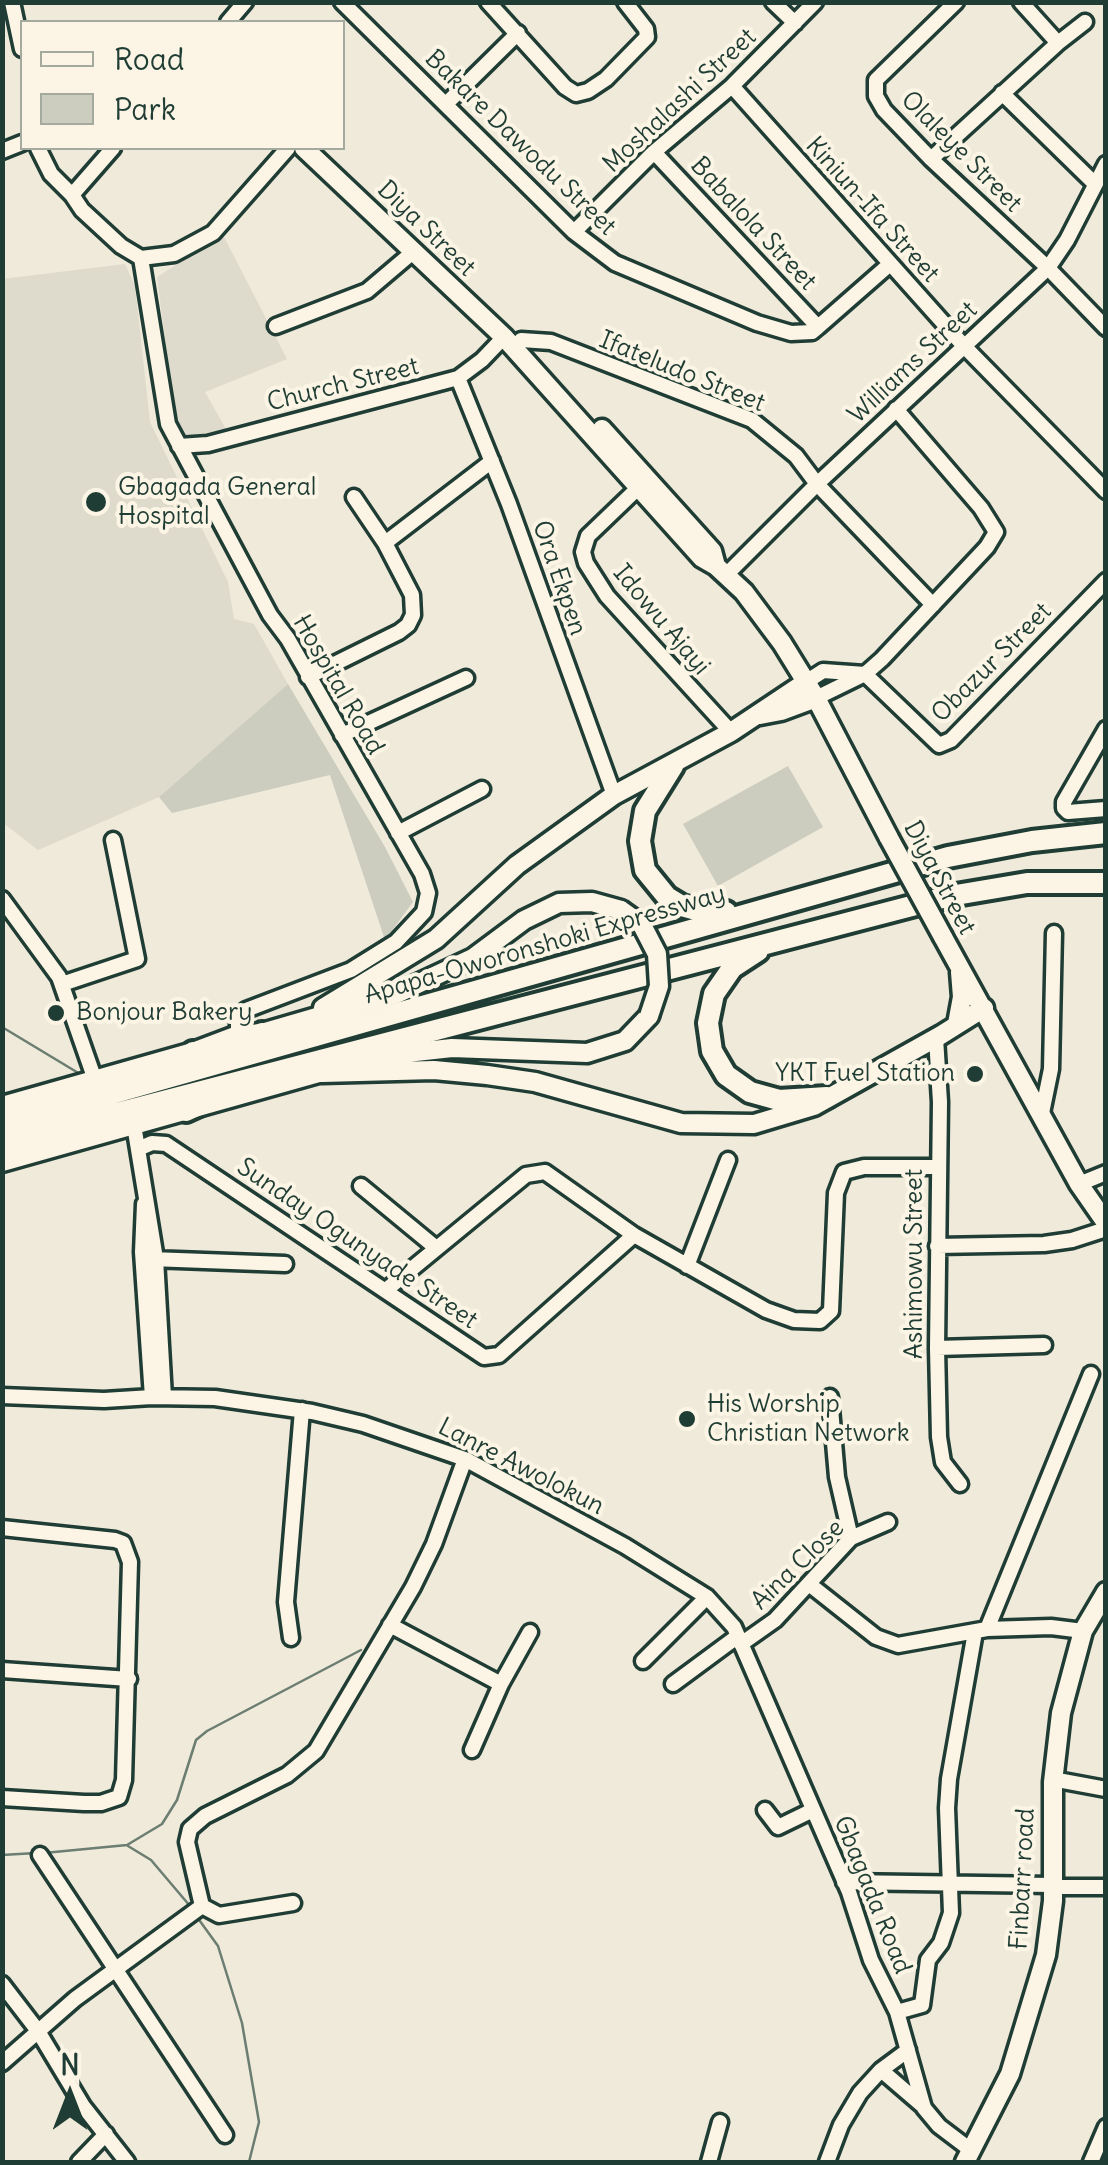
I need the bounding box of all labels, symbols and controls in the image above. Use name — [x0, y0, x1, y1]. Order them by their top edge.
legend — [20, 20, 345, 150]
street label: Moshalashi Street — [597, 22, 763, 180]
text: Road — [114, 40, 184, 78]
street label: Bakare Dawodu Street — [418, 44, 622, 242]
street label: Olaleye Street — [894, 85, 1028, 219]
text: Park — [114, 90, 176, 128]
street label: Kiniun-Ifa Street — [799, 131, 945, 289]
street label: Babalola Street — [684, 151, 822, 297]
street label: Diya Street — [371, 175, 481, 283]
street label: Williams Street — [842, 296, 984, 430]
street label: Ifateludo Street — [595, 325, 769, 419]
street label: Church Street — [264, 352, 422, 418]
place label: Gbagada General Hospital — [118, 473, 316, 532]
marker: Gbagada General Hospital — [83, 489, 109, 515]
street label: Ora Ekpen — [525, 517, 593, 639]
street label: Idowu Ajayi — [606, 559, 716, 681]
street label: Obazur Street — [926, 597, 1058, 729]
street label: Hospital Road — [286, 610, 390, 760]
street label: Diya Street — [897, 816, 981, 940]
street label: Apapa-Oworonshoki Expressway — [361, 879, 729, 1011]
place label: Bonjour Bakery — [76, 998, 252, 1028]
marker: Bonjour Bakery — [45, 1002, 67, 1024]
place label: YKT Fuel Station — [775, 1059, 955, 1089]
marker: YKT Fuel Station — [964, 1063, 986, 1085]
street label: Sunday Ogunyade Street — [231, 1152, 483, 1336]
street label: Ashimowu Street — [900, 1169, 930, 1359]
place label: His Worship Christian Network — [707, 1390, 909, 1449]
marker: His Worship Christian Network — [676, 1408, 698, 1430]
street label: Lanre Awolokun — [433, 1412, 609, 1522]
street label: Aina Close — [745, 1513, 851, 1617]
street label: Finbarr road — [1004, 1808, 1042, 1950]
street label: Gbagada Road — [827, 1812, 917, 1978]
north arrow — [20, 2045, 120, 2145]
text: N — [60, 2047, 80, 2083]

